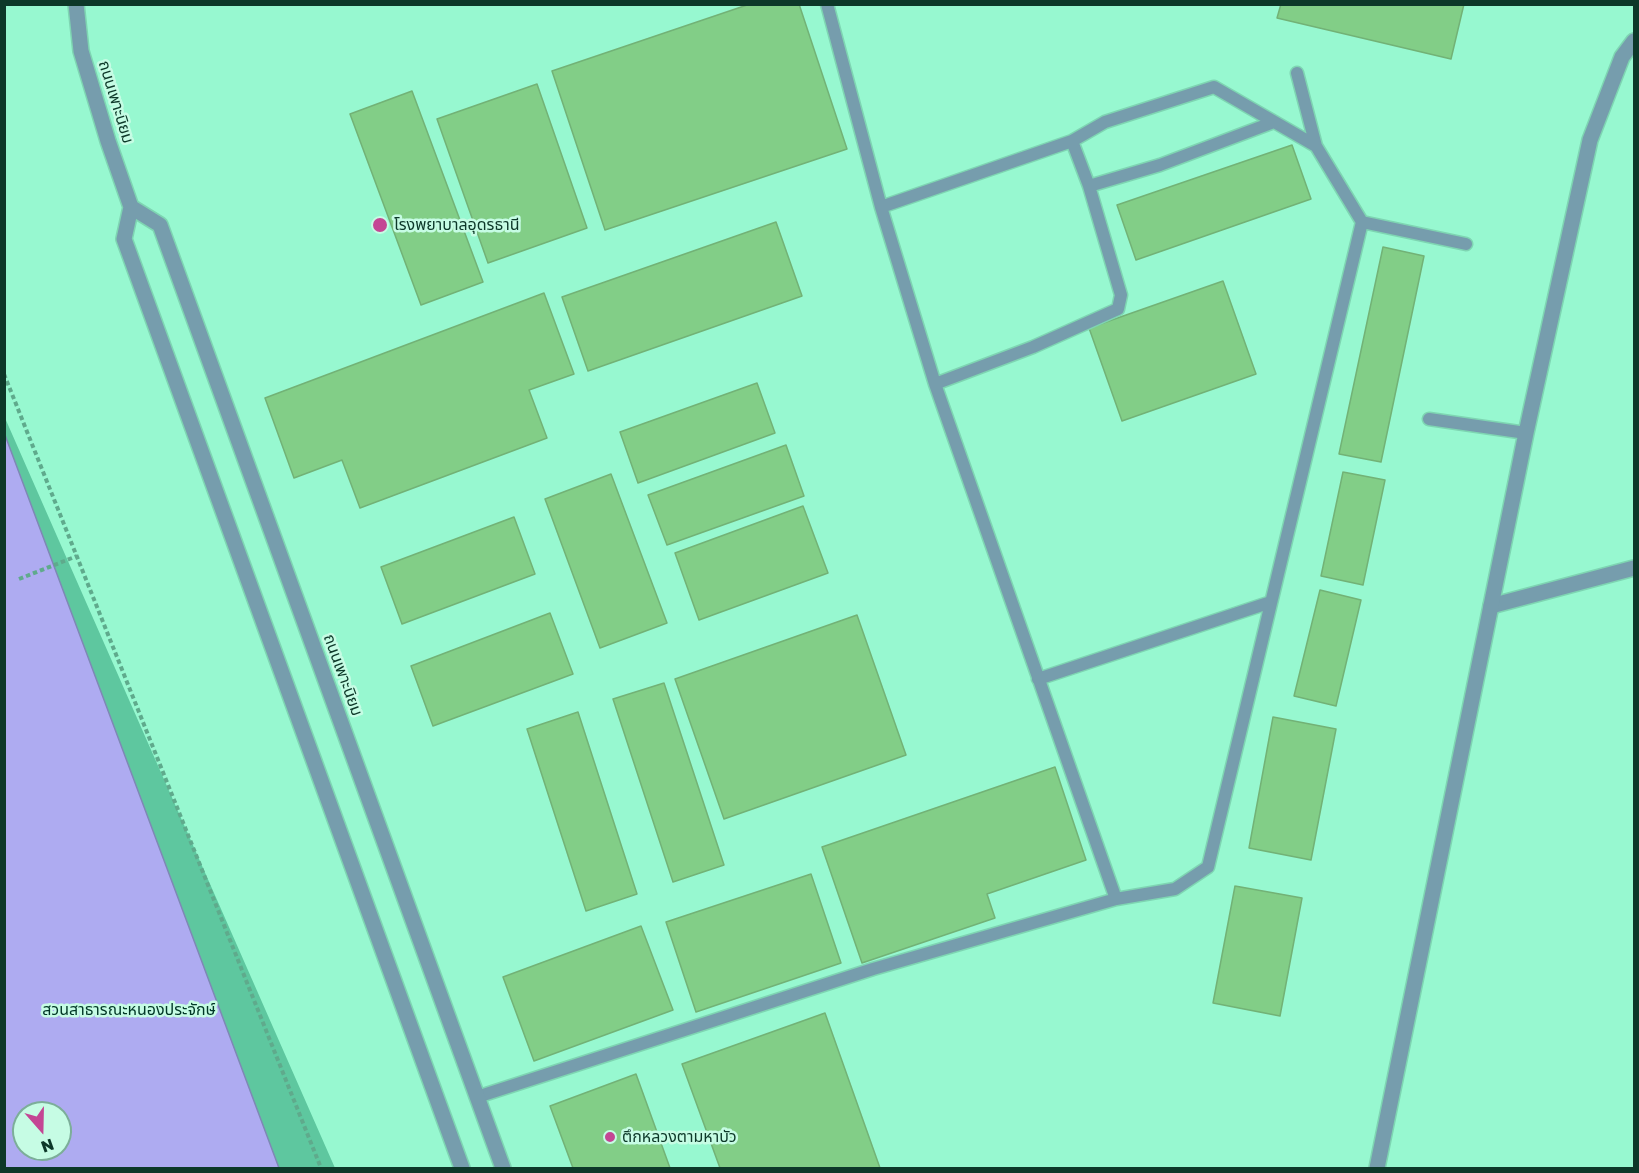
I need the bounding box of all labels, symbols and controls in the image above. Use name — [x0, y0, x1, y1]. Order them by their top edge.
street label: ถนนเพาะนิยม — [94, 58, 138, 146]
place label: โรงพยาบาลอุดรธานี — [394, 215, 519, 235]
marker: โรงพยาบาลอุดรธานี — [371, 216, 389, 234]
street label: ถนนเพาะนิยม — [319, 631, 367, 719]
park label: สวนสาธารณะหนองประจักษ์ — [42, 1000, 216, 1020]
north arrow — [12, 1101, 72, 1161]
place label: ตึกหลวงตามหาบัว — [622, 1127, 737, 1147]
marker: ตึกหลวงตามหาบัว — [603, 1130, 617, 1144]
text: N — [38, 1135, 57, 1158]

